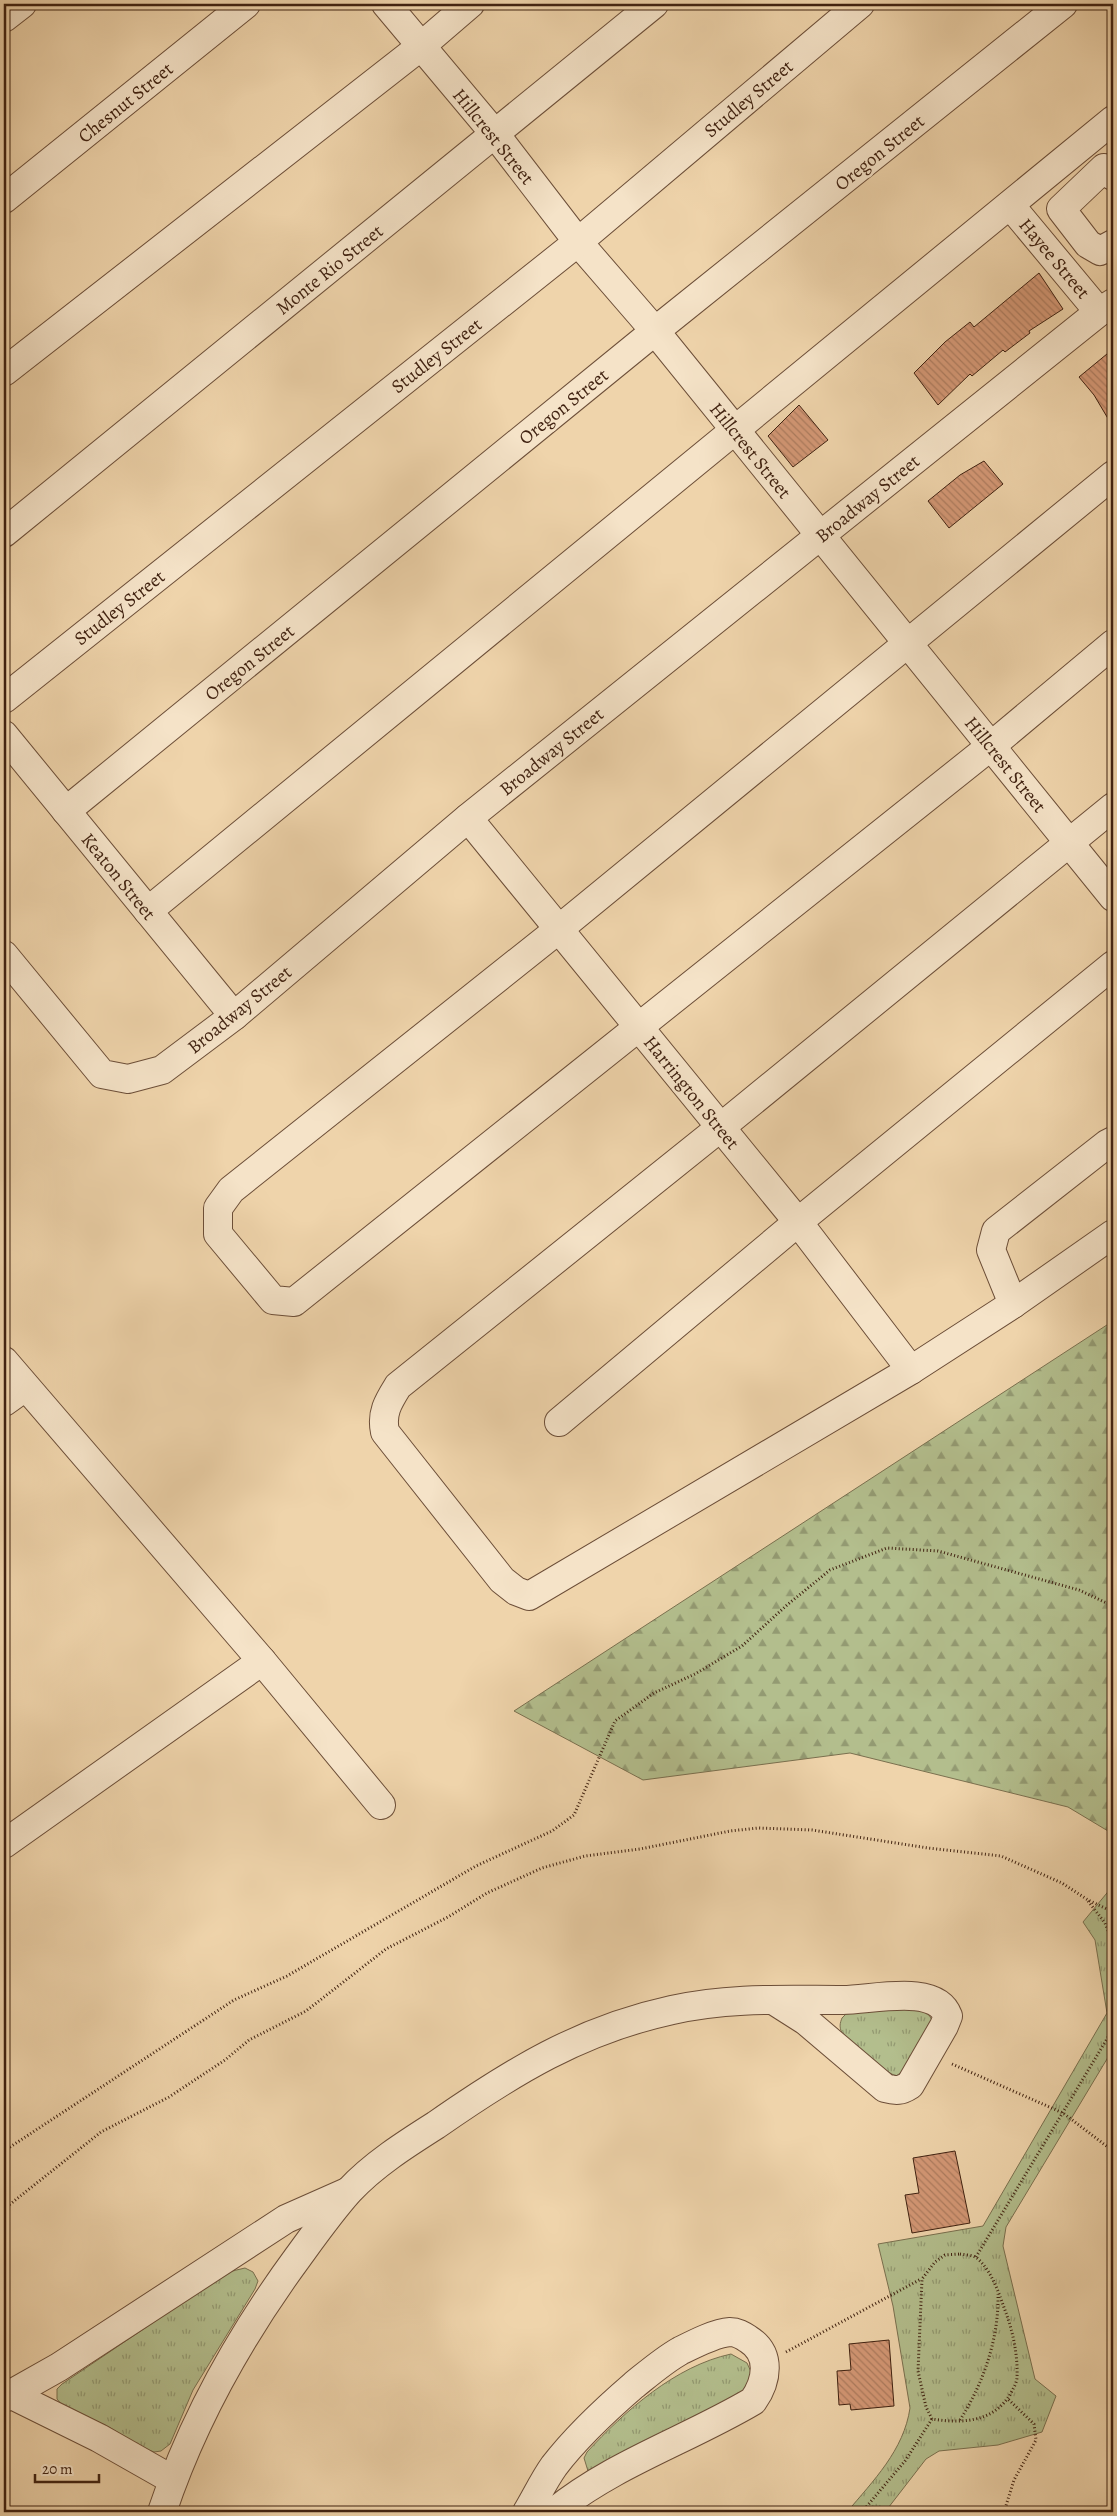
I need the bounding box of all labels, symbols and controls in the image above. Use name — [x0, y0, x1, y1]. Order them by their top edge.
street label: Studley Street — [699, 54, 799, 144]
street label: Chesnut Street — [73, 56, 179, 149]
street label: Hillcrest Street — [446, 83, 540, 190]
street label: Oregon Street — [829, 109, 930, 197]
street label: Hayee Street — [1013, 213, 1096, 305]
street label: Monte Rio Street — [271, 218, 389, 321]
street label: Studley Street — [386, 312, 488, 400]
street label: Oregon Street — [513, 363, 614, 451]
street label: Hillcrest Street — [703, 397, 797, 504]
street label: Broadway Street — [810, 449, 925, 549]
street label: Studley Street — [69, 564, 171, 652]
street label: Oregon Street — [199, 619, 300, 707]
street label: Broadway Street — [494, 702, 609, 802]
street label: Hillcrest Street — [958, 711, 1052, 818]
street label: Keaton Street — [75, 828, 161, 926]
street label: Broadway Street — [182, 960, 297, 1060]
street label: Harrington Street — [637, 1030, 745, 1155]
scale bar — [35, 2451, 99, 2483]
text: 20 m — [42, 2459, 73, 2479]

